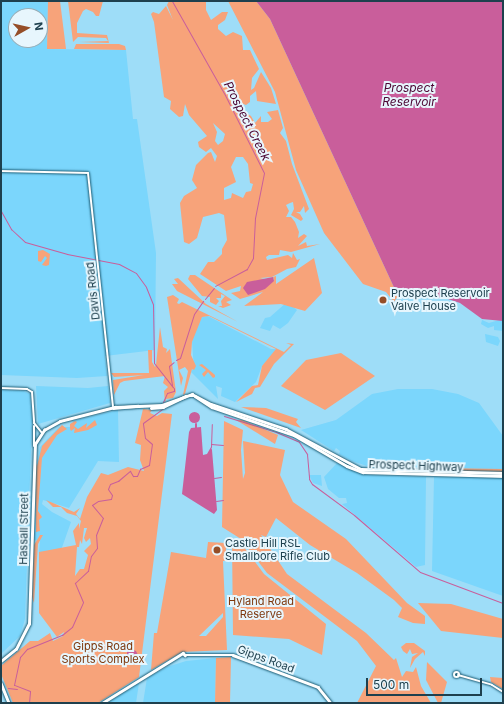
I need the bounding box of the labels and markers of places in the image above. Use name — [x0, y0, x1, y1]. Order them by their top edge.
place label: Prospect Reservoir Valve House — [391, 287, 490, 313]
marker: Prospect Reservoir Valve House — [378, 295, 388, 305]
place label: Castle Hill RSL Smallbore Rifle Club — [225, 537, 330, 563]
marker: Castle Hill RSL Smallbore Rifle Club — [212, 545, 222, 555]

